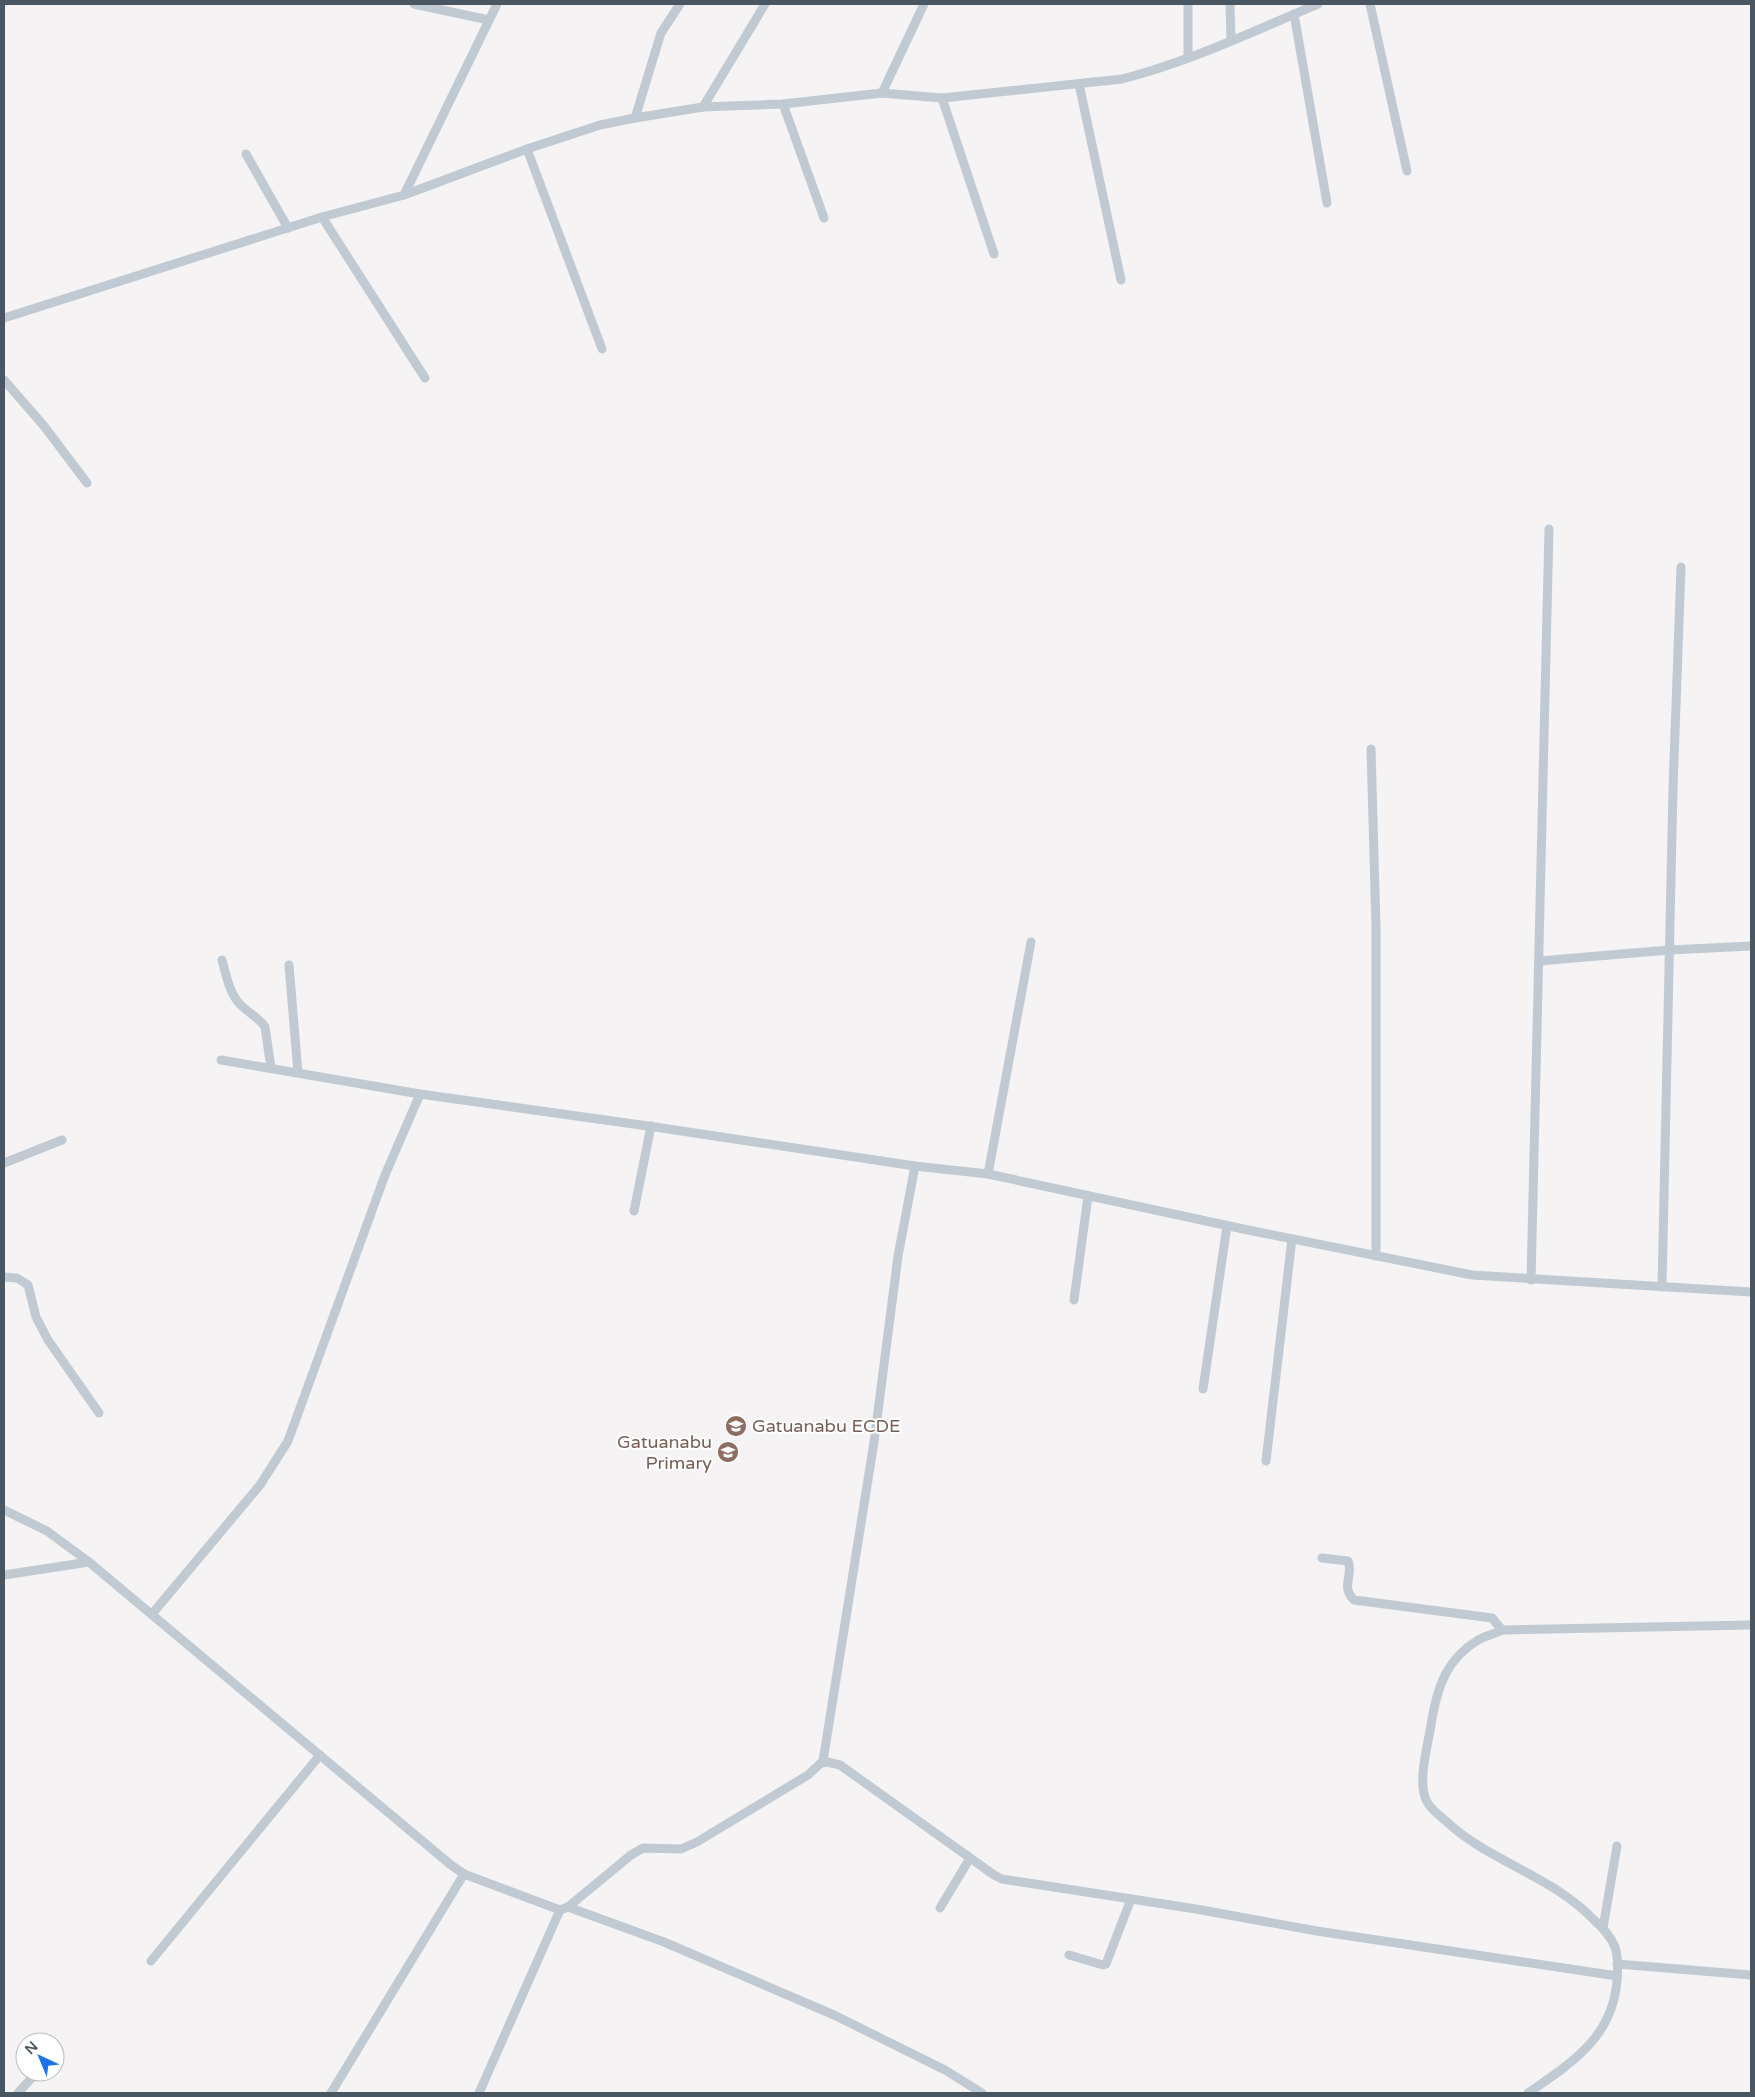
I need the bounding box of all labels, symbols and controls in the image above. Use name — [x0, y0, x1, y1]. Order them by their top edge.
school or university icon: Gatuanabu ECDE — [724, 1414, 748, 1438]
place label: Gatuanabu ECDE — [752, 1415, 900, 1437]
place label: Gatuanabu Primary — [617, 1431, 712, 1474]
school or university icon: Gatuanabu Primary — [716, 1440, 740, 1464]
north arrow — [15, 2032, 65, 2082]
text: N — [21, 2038, 41, 2058]

